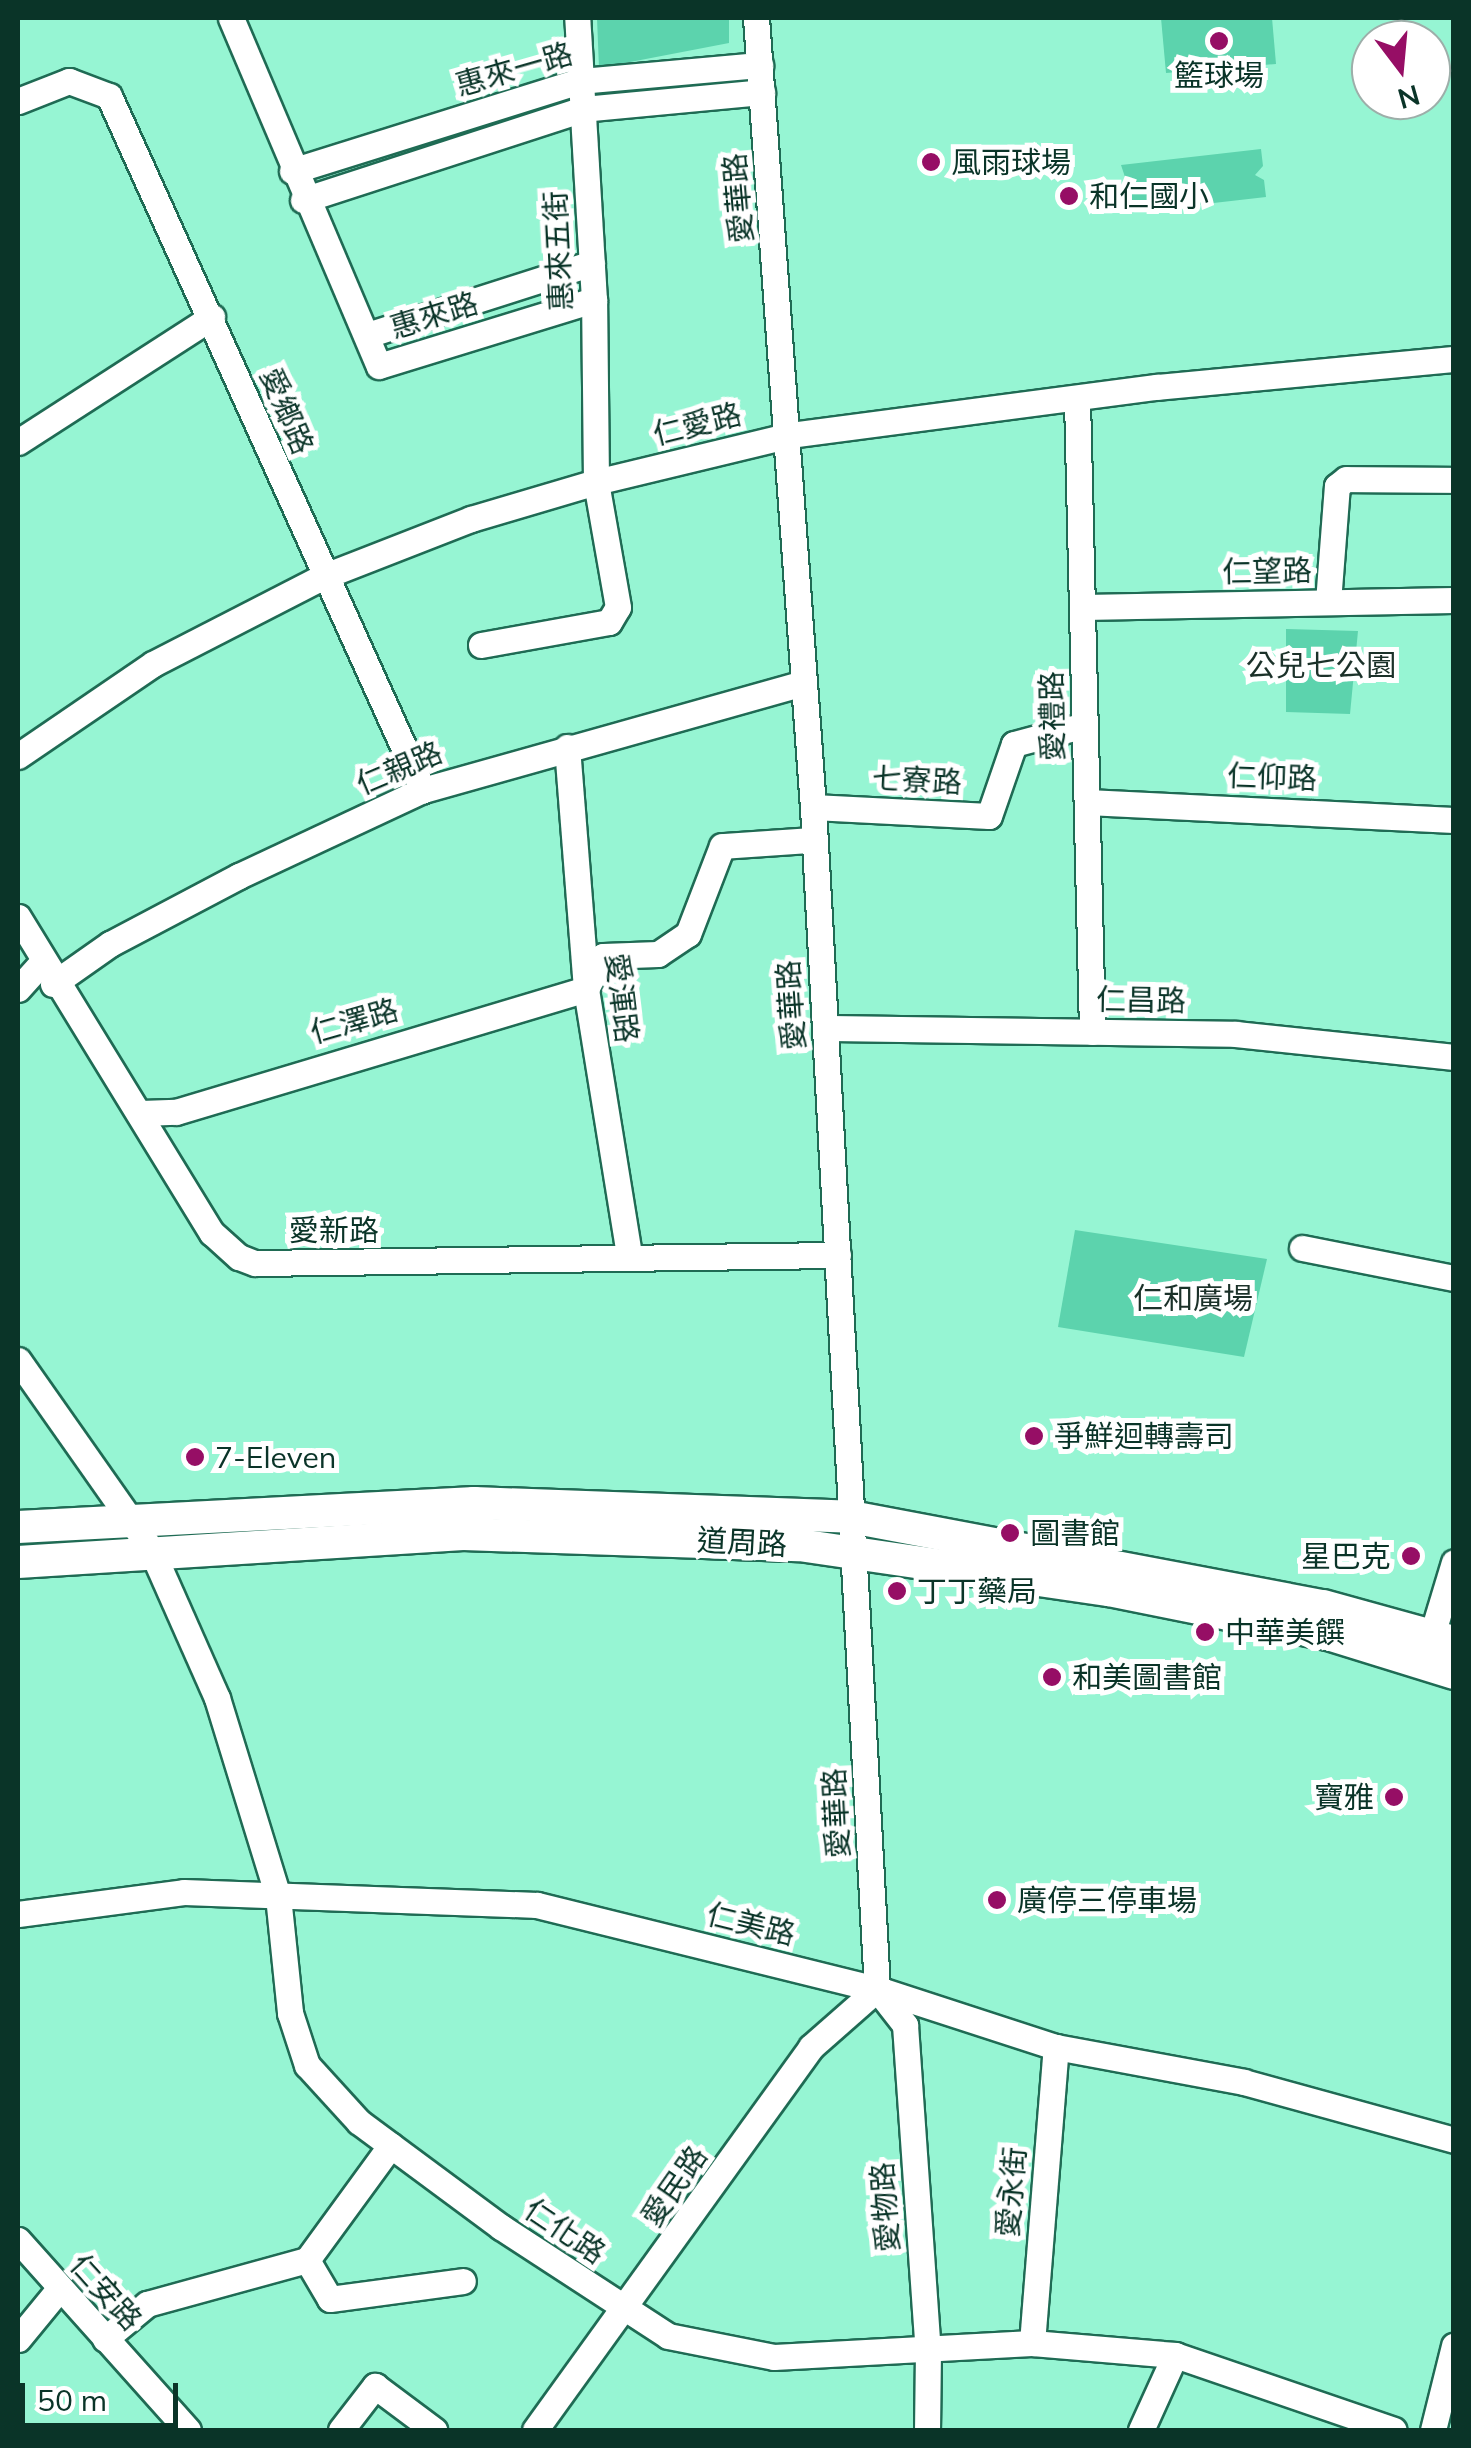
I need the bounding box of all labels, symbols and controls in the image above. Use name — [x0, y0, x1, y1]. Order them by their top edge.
north arrow — [1351, 20, 1451, 120]
marker: 籃球場 — [1208, 30, 1230, 52]
street label: 惠來一路 — [451, 35, 577, 103]
place label: 籃球場 — [1174, 57, 1264, 93]
text: N — [1394, 78, 1424, 117]
place label: 風雨球場 — [951, 144, 1071, 180]
marker: 風雨球場 — [920, 151, 942, 173]
street label: 愛華路 — [716, 152, 760, 244]
place label: 和仁國小 — [1089, 178, 1209, 214]
marker: 和仁國小 — [1058, 185, 1080, 207]
street label: 惠來五街 — [537, 190, 579, 312]
street label: 惠來路 — [386, 285, 482, 345]
street label: 愛鄉路 — [253, 363, 321, 459]
street label: 仁愛路 — [649, 396, 745, 452]
street label: 仁望路 — [1222, 552, 1312, 590]
park label: 公兒七公園 — [1246, 647, 1396, 683]
street label: 愛禮路 — [1033, 671, 1071, 761]
street label: 仁親路 — [351, 734, 447, 802]
street label: 仁仰路 — [1226, 757, 1318, 797]
street label: 七寮路 — [871, 760, 963, 800]
street label: 愛渾路 — [599, 951, 645, 1045]
street label: 愛華路 — [770, 959, 812, 1051]
street label: 仁昌路 — [1096, 981, 1186, 1019]
street label: 仁澤路 — [306, 991, 402, 1051]
street label: 愛新路 — [289, 1212, 379, 1248]
park label: 仁和廣場 — [1133, 1280, 1253, 1316]
place label: 爭鮮迴轉壽司 — [1054, 1418, 1234, 1454]
marker: 爭鮮迴轉壽司 — [1023, 1425, 1045, 1447]
place label: 7-Eleven — [215, 1439, 336, 1475]
marker: 7-Eleven — [184, 1446, 206, 1468]
place label: 圖書館 — [1030, 1515, 1120, 1551]
street label: 道周路 — [696, 1522, 788, 1562]
marker: 圖書館 — [999, 1522, 1021, 1544]
place label: 星巴克 — [1301, 1538, 1391, 1574]
marker: 星巴克 — [1400, 1545, 1422, 1567]
place label: 丁丁藥局 — [917, 1573, 1037, 1609]
marker: 丁丁藥局 — [886, 1580, 908, 1602]
place label: 中華美饌 — [1225, 1614, 1345, 1650]
marker: 中華美饌 — [1194, 1621, 1216, 1643]
place label: 和美圖書館 — [1072, 1659, 1222, 1695]
marker: 和美圖書館 — [1041, 1666, 1063, 1688]
street label: 愛華路 — [816, 1767, 856, 1859]
place label: 寶雅 — [1314, 1779, 1374, 1815]
marker: 寶雅 — [1383, 1786, 1405, 1808]
place label: 廣停三停車場 — [1017, 1882, 1197, 1918]
marker: 廣停三停車場 — [986, 1889, 1008, 1911]
street label: 仁美路 — [703, 1896, 799, 1952]
street label: 愛民路 — [633, 2139, 715, 2233]
street label: 愛永街 — [989, 2146, 1033, 2238]
street label: 愛物路 — [864, 2161, 906, 2253]
street label: 仁化路 — [518, 2191, 612, 2271]
street label: 仁安路 — [63, 2247, 149, 2337]
scale bar — [25, 2363, 182, 2425]
text: 50 m — [37, 2381, 107, 2419]

